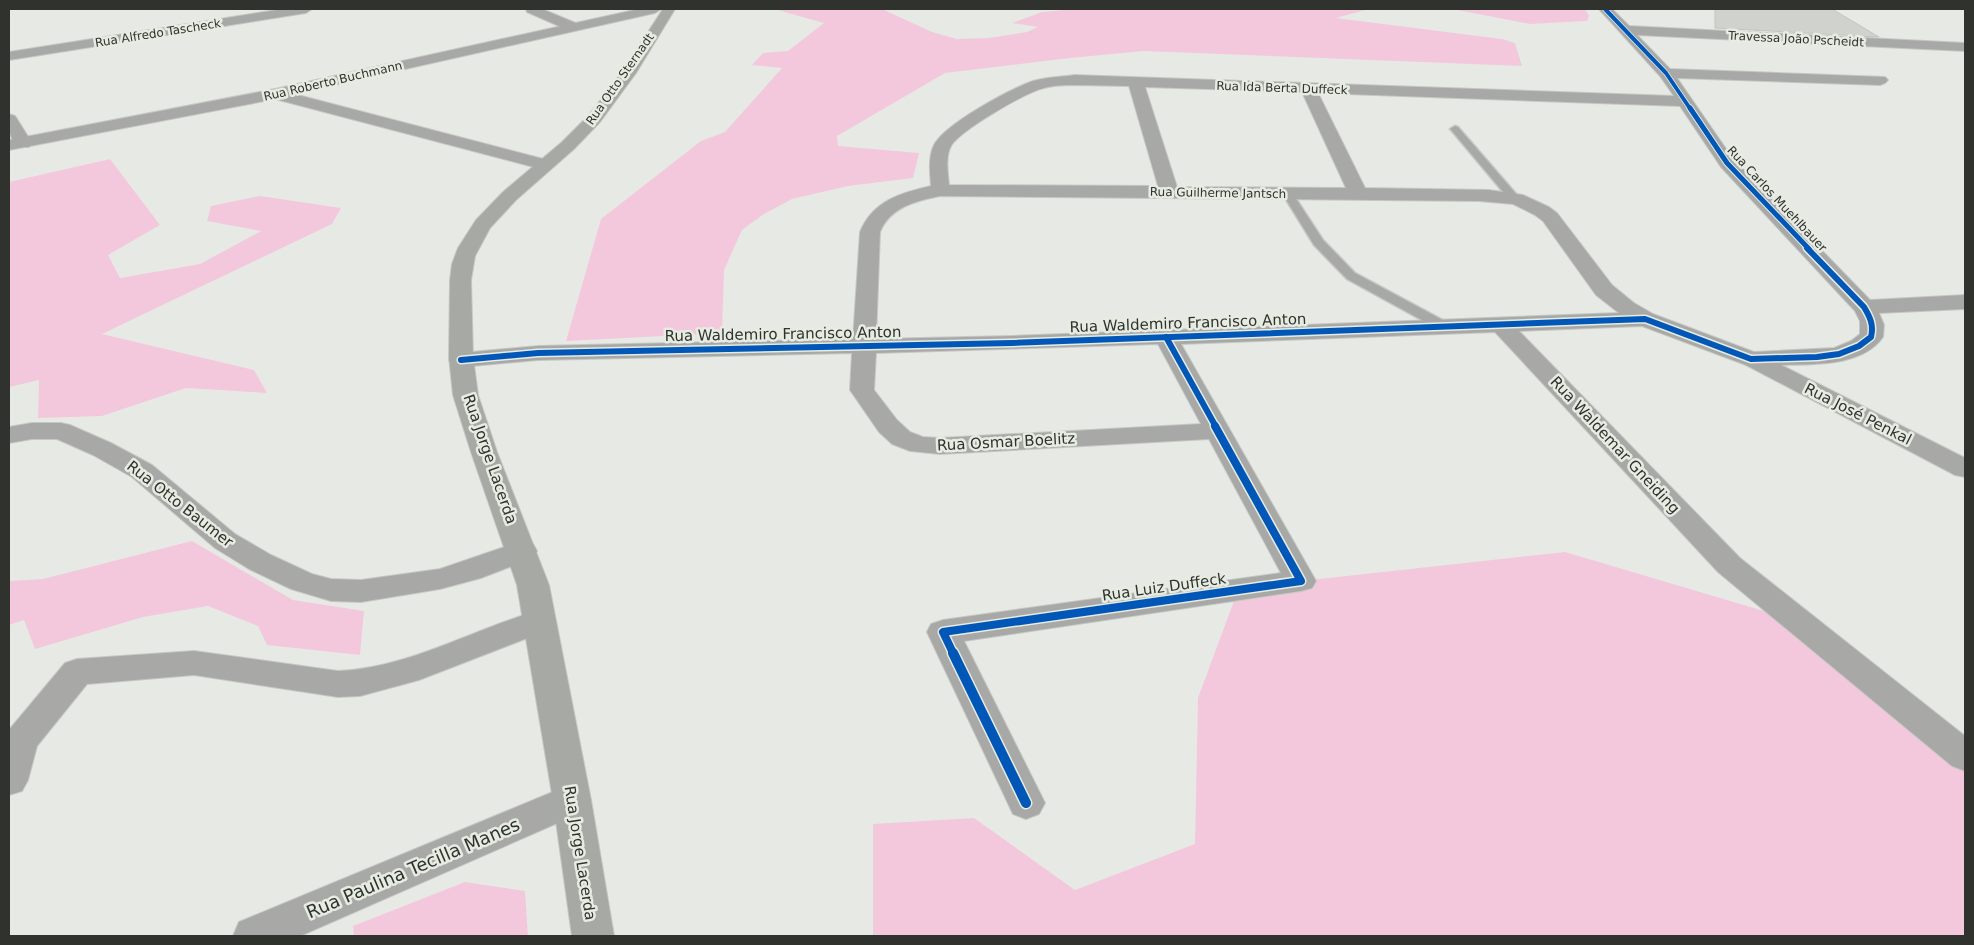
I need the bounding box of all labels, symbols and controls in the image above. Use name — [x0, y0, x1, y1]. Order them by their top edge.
street label: Rua Alfredo Tascheck — [94, 16, 222, 50]
street label: Travessa João Pscheidt — [1727, 28, 1865, 50]
street label: Rua Otto Sternadt — [583, 30, 657, 127]
street label: Rua Roberto Buchmann — [262, 58, 404, 104]
street label: Rua Ida Berta Duffeck — [1216, 79, 1348, 97]
street label: Rua Carlos Muehlbauer — [1724, 143, 1830, 255]
street label: Rua Guilherme Jantsch — [1150, 185, 1286, 201]
street label: Rua Waldemiro Francisco Anton — [1069, 310, 1307, 336]
street label: Rua Waldemiro Francisco Anton — [664, 323, 902, 345]
street label: Rua Waldemar Gneiding — [1547, 373, 1683, 517]
street label: Rua José Penkal — [1801, 379, 1915, 449]
street label: Rua Jorge Lacerda — [459, 392, 521, 526]
street label: Rua Osmar Boelitz — [936, 429, 1076, 455]
street label: Rua Otto Baumer — [123, 457, 237, 552]
street label: Rua Luiz Duffeck — [1101, 569, 1228, 605]
street label: Rua Jorge Lacerda — [560, 784, 600, 922]
street label: Rua Paulina Tecilla Manes — [303, 813, 523, 923]

